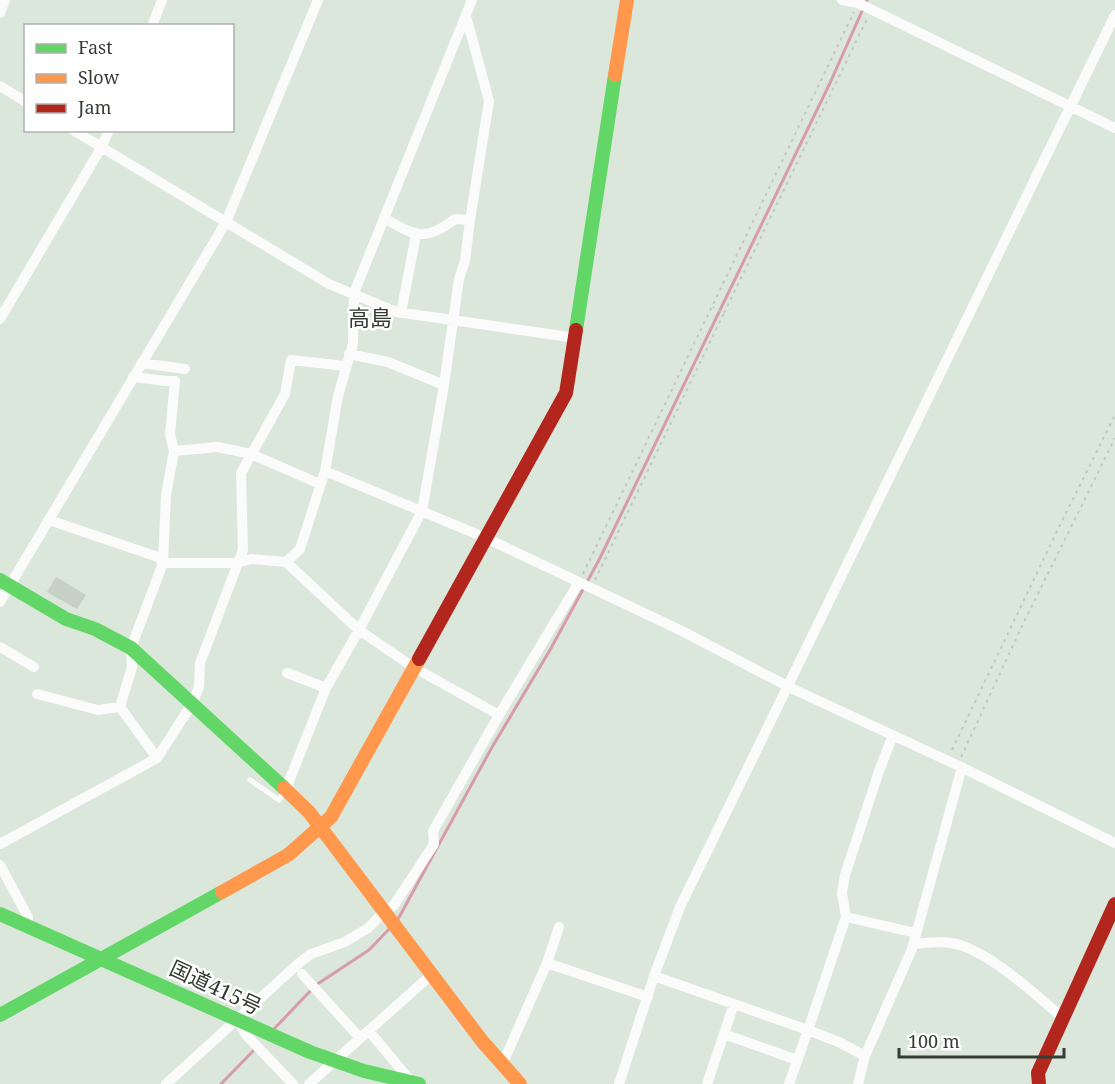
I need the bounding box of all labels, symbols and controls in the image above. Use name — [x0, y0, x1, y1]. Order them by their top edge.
legend — [24, 24, 234, 132]
text: Fast — [78, 35, 113, 59]
text: Slow — [78, 65, 120, 89]
text: Jam — [77, 95, 112, 119]
district label: 高島 — [348, 302, 392, 332]
street label: 国道415号 — [166, 954, 266, 1020]
scale bar — [899, 1021, 1064, 1059]
text: 100 m — [908, 1029, 960, 1053]

